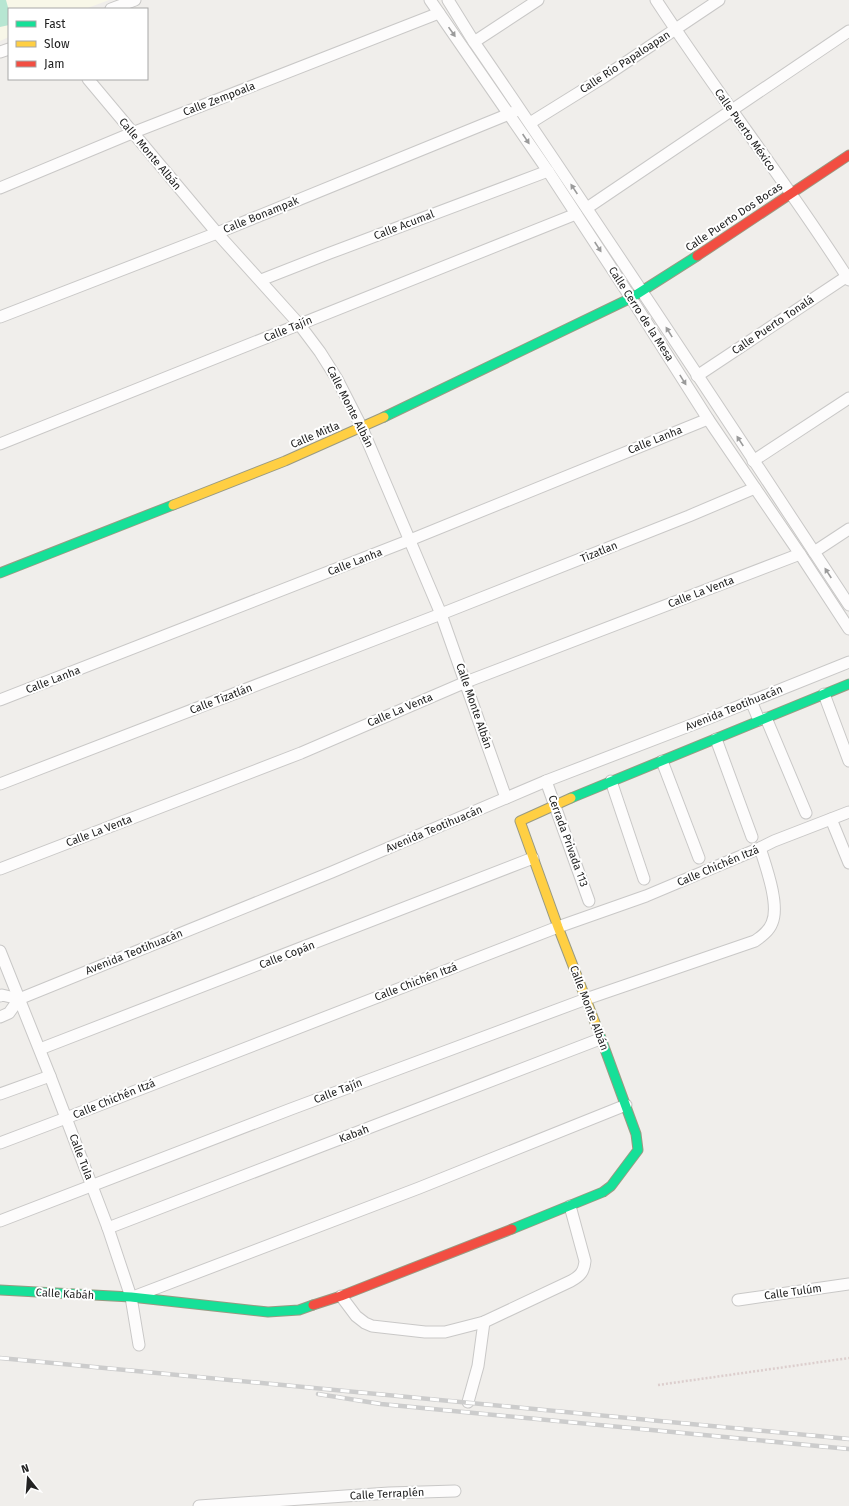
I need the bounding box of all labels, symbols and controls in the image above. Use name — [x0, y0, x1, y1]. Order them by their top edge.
legend — [8, 8, 148, 80]
text: Fast — [44, 17, 66, 31]
one-way arrow — [448, 27, 456, 37]
street label: Calle Río Papaloapan — [578, 28, 672, 96]
text: Slow — [44, 37, 70, 51]
text: Jam — [44, 57, 64, 71]
street label: Calle Zempoala — [181, 79, 257, 119]
street label: Calle Puerto México — [712, 86, 778, 174]
street label: Calle Monte Albán — [116, 115, 184, 193]
one-way arrow — [522, 134, 530, 144]
street label: Calle Puerto Dos Bocas — [683, 180, 785, 254]
one-way arrow — [570, 183, 578, 194]
street label: Calle Bonampak — [221, 194, 301, 236]
street label: Calle Acumal — [372, 208, 436, 242]
one-way arrow — [594, 242, 602, 253]
street label: Calle Cerro de la Mesa — [606, 264, 676, 364]
street label: Calle Puerto Tonalá — [730, 293, 816, 357]
street label: Calle Tajín — [262, 313, 314, 345]
one-way arrow — [665, 327, 673, 337]
street label: Calle Monte Albán — [324, 364, 376, 450]
one-way arrow — [680, 374, 687, 386]
street label: Calle Mitla — [289, 419, 341, 451]
street label: Calle Lanha — [626, 423, 684, 457]
one-way arrow — [736, 436, 744, 446]
street label: Tizatlan — [579, 539, 619, 565]
street label: Calle Lanha — [326, 546, 384, 578]
one-way arrow — [824, 567, 831, 578]
street label: Calle La Venta — [666, 573, 736, 611]
street label: Calle Monte Albán — [453, 661, 495, 751]
street label: Calle Lanha — [24, 664, 82, 696]
street label: Calle Tizatlán — [188, 681, 254, 717]
street label: Avenida Teotihuacán — [683, 683, 785, 733]
street label: Calle La Venta — [365, 690, 435, 730]
street label: Cerrada Privada 113 — [545, 793, 591, 889]
street label: Avenida Teotihuacán — [384, 803, 484, 855]
street label: Calle La Venta — [64, 812, 134, 850]
street label: Calle Chichén Itzá — [675, 843, 761, 889]
street label: Avenida Teotihuacán — [83, 927, 185, 977]
street label: Calle Copán — [257, 938, 317, 972]
street label: Calle Chichén Itzá — [373, 960, 459, 1004]
street label: Calle Monte Albán — [567, 964, 611, 1052]
street label: Calle Tajín — [312, 1076, 364, 1106]
street label: Calle Chichén Itzá — [71, 1077, 157, 1121]
street label: Kabah — [337, 1122, 371, 1146]
street label: Calle Tula — [66, 1132, 96, 1182]
street label: Calle Tulúm — [763, 1282, 823, 1302]
street label: Calle Kabáh — [35, 1286, 95, 1302]
north arrow — [8, 1458, 48, 1498]
text: N — [20, 1462, 31, 1476]
street label: Calle Terraplén — [349, 1486, 425, 1502]

